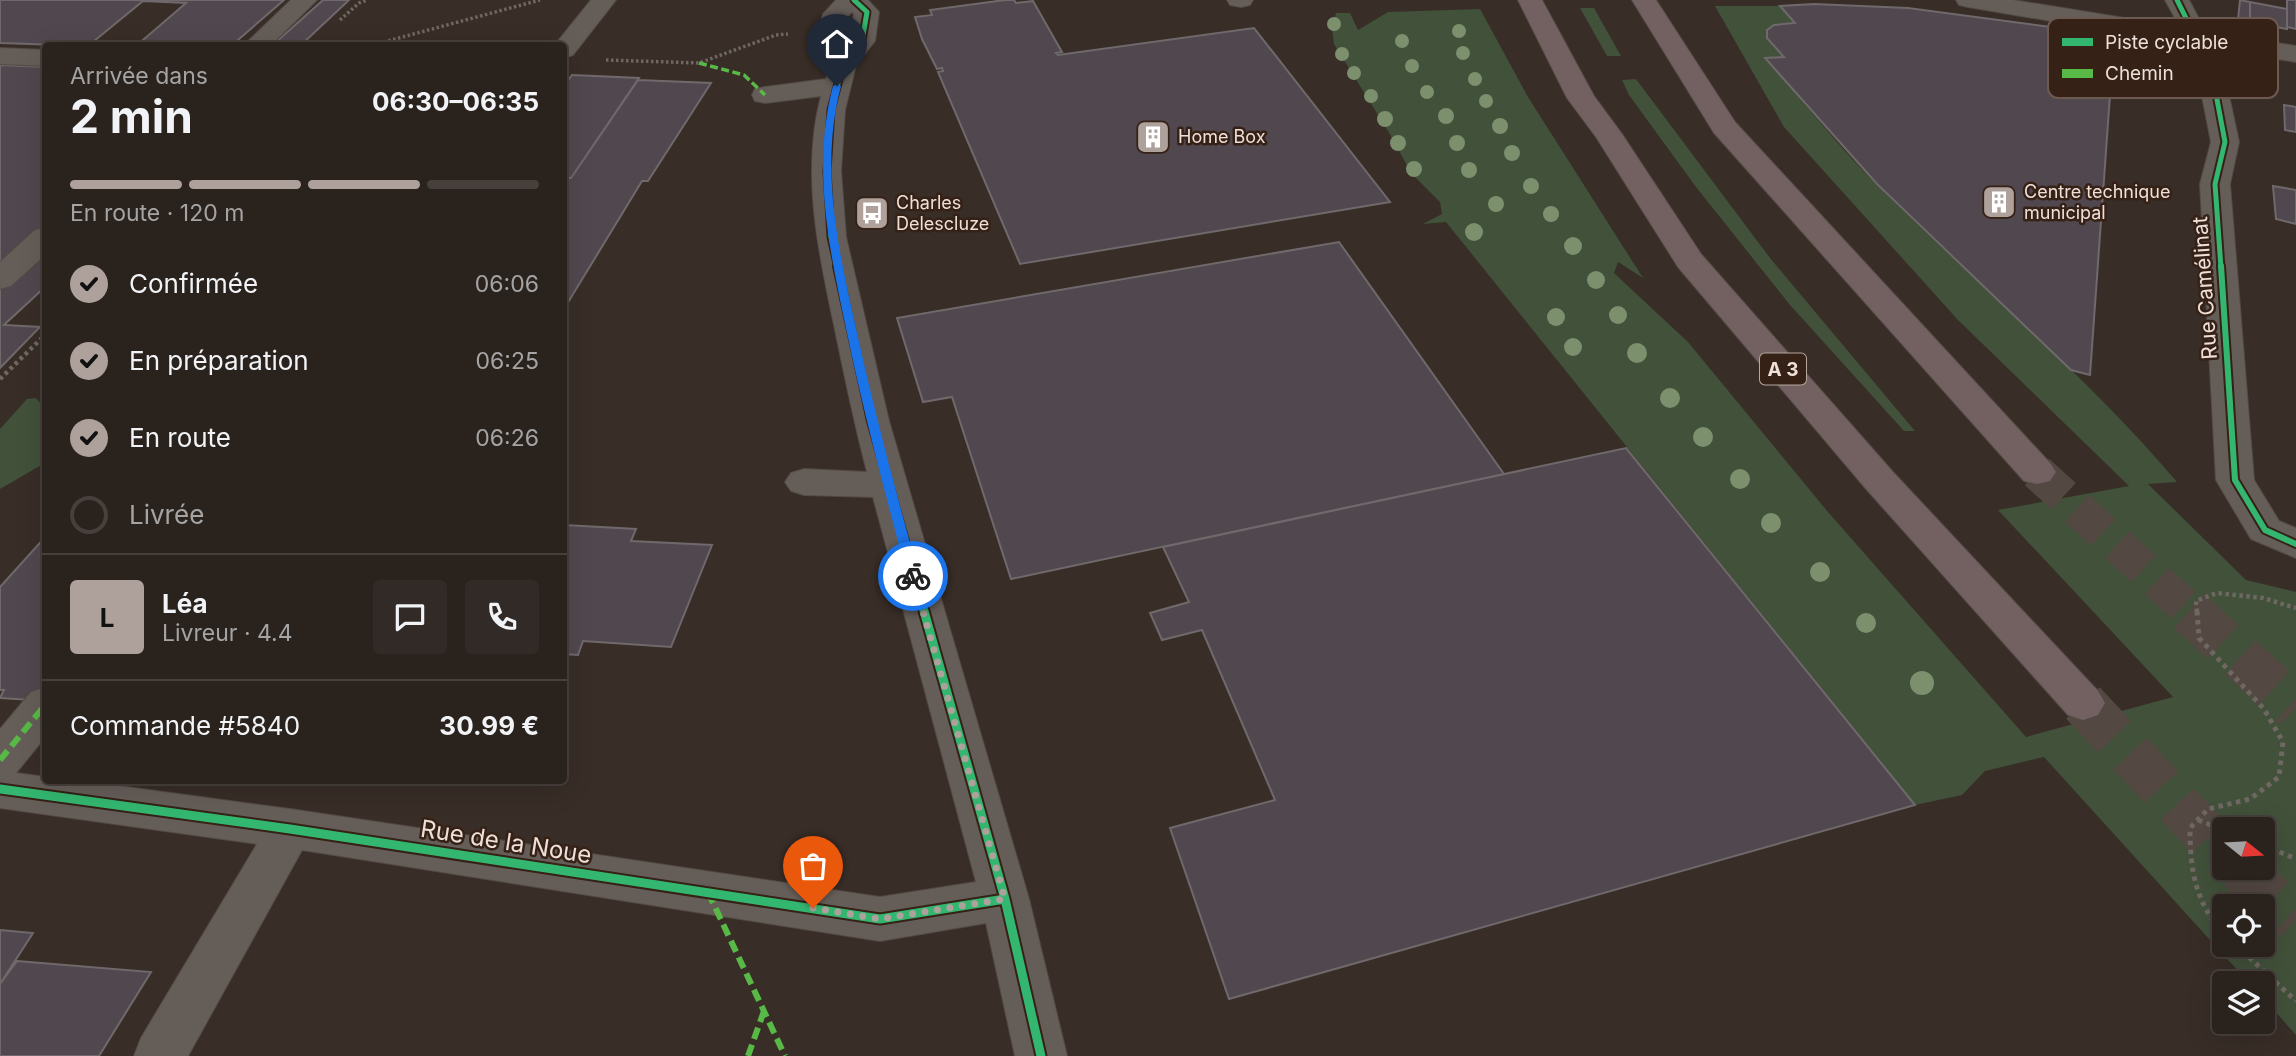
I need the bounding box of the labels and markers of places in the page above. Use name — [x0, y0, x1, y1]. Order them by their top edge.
pin — [807, 14, 867, 86]
building icon: Home Box — [1134, 118, 1172, 156]
place label: Home Box — [1178, 126, 1266, 147]
place label: Centre technique municipal — [2024, 181, 2171, 223]
building icon: Centre technique municipal — [1980, 183, 2018, 221]
place label: Charles Delescluze — [896, 192, 989, 234]
bus stop icon: Charles Delescluze — [853, 194, 891, 232]
pin — [783, 836, 843, 908]

